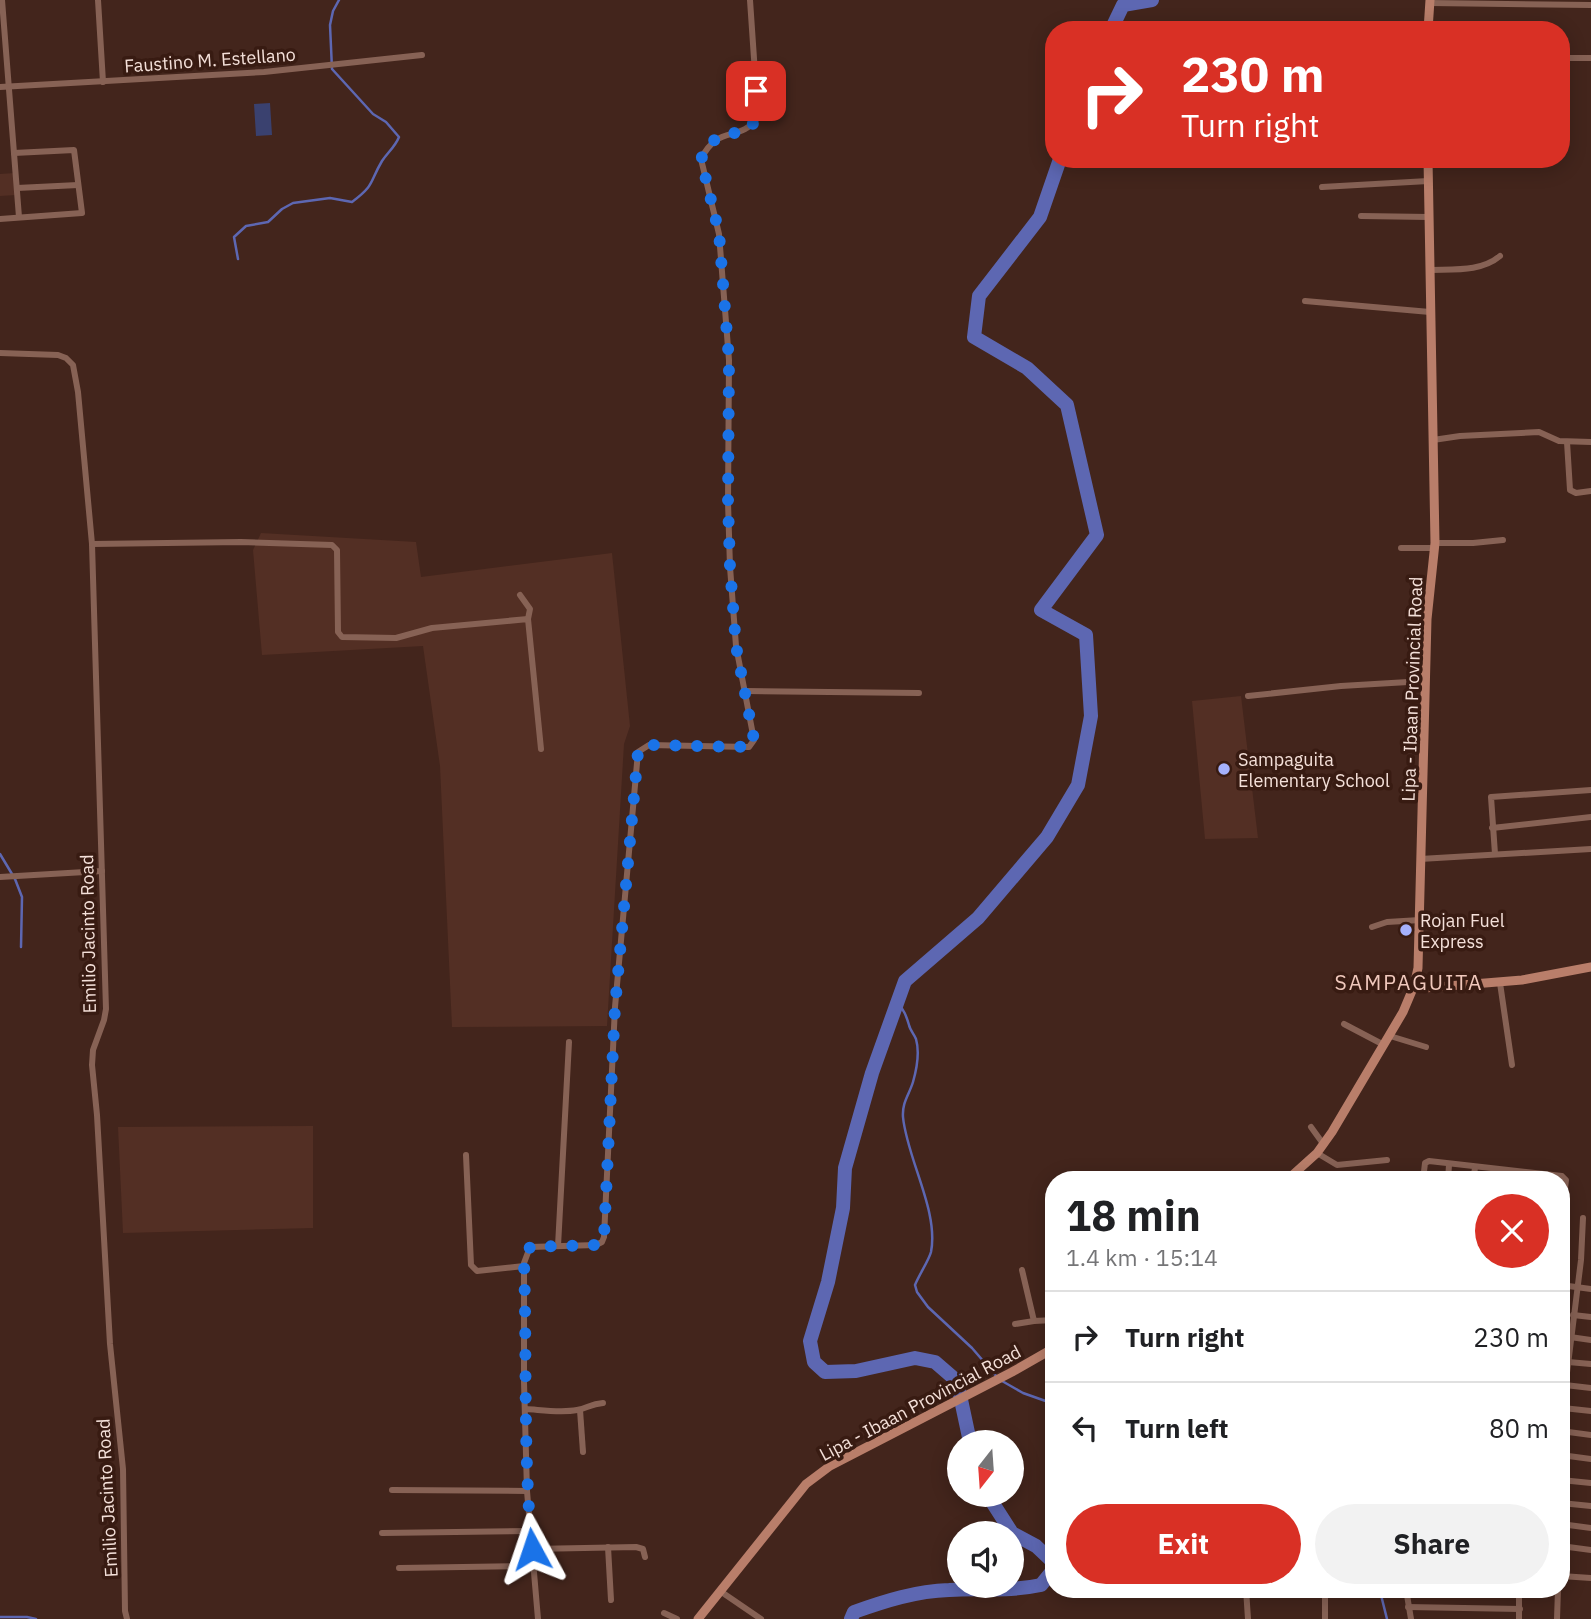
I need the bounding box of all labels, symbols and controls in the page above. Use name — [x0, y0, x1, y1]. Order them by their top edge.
text: 230 m — [1181, 42, 1325, 105]
street label: Faustino M. Estellano — [123, 43, 297, 77]
icon: right — [1066, 49, 1157, 140]
pin — [726, 61, 786, 121]
icon: arrive — [737, 72, 775, 110]
text: Turn right — [1181, 104, 1319, 146]
street label: Lipa - Ibaan Provincial Road — [1397, 576, 1427, 802]
place label: Sampaguita Elementary School — [1238, 748, 1390, 792]
marker: Sampaguita Elementary School — [1216, 761, 1232, 777]
street label: Emilio Jacinto Road — [75, 854, 101, 1014]
place label: Rojan Fuel Express — [1420, 909, 1505, 953]
marker: Rojan Fuel Express — [1398, 922, 1414, 938]
district label: SAMPAGUITA — [1335, 968, 1483, 996]
text: 18 min — [1066, 1188, 1201, 1243]
button: close — [1475, 1194, 1549, 1268]
text: 1.4 km · 15:14 — [1066, 1242, 1218, 1272]
icon: right — [1066, 1318, 1104, 1356]
text: Turn right — [1125, 1320, 1244, 1354]
text: 230 m — [1473, 1320, 1549, 1354]
street label: Lipa - Ibaan Provincial Road — [815, 1340, 1025, 1466]
icon: left — [1066, 1409, 1104, 1447]
text: Turn left — [1125, 1411, 1228, 1445]
text: 80 m — [1489, 1411, 1549, 1445]
street label: Emilio Jacinto Road — [91, 1418, 123, 1578]
north arrow — [947, 1430, 1024, 1507]
map controls — [947, 1430, 1024, 1598]
button: Exit — [1066, 1504, 1301, 1584]
button: Share — [1315, 1504, 1549, 1584]
position arrow — [495, 1512, 569, 1586]
button: sound — [947, 1521, 1024, 1598]

